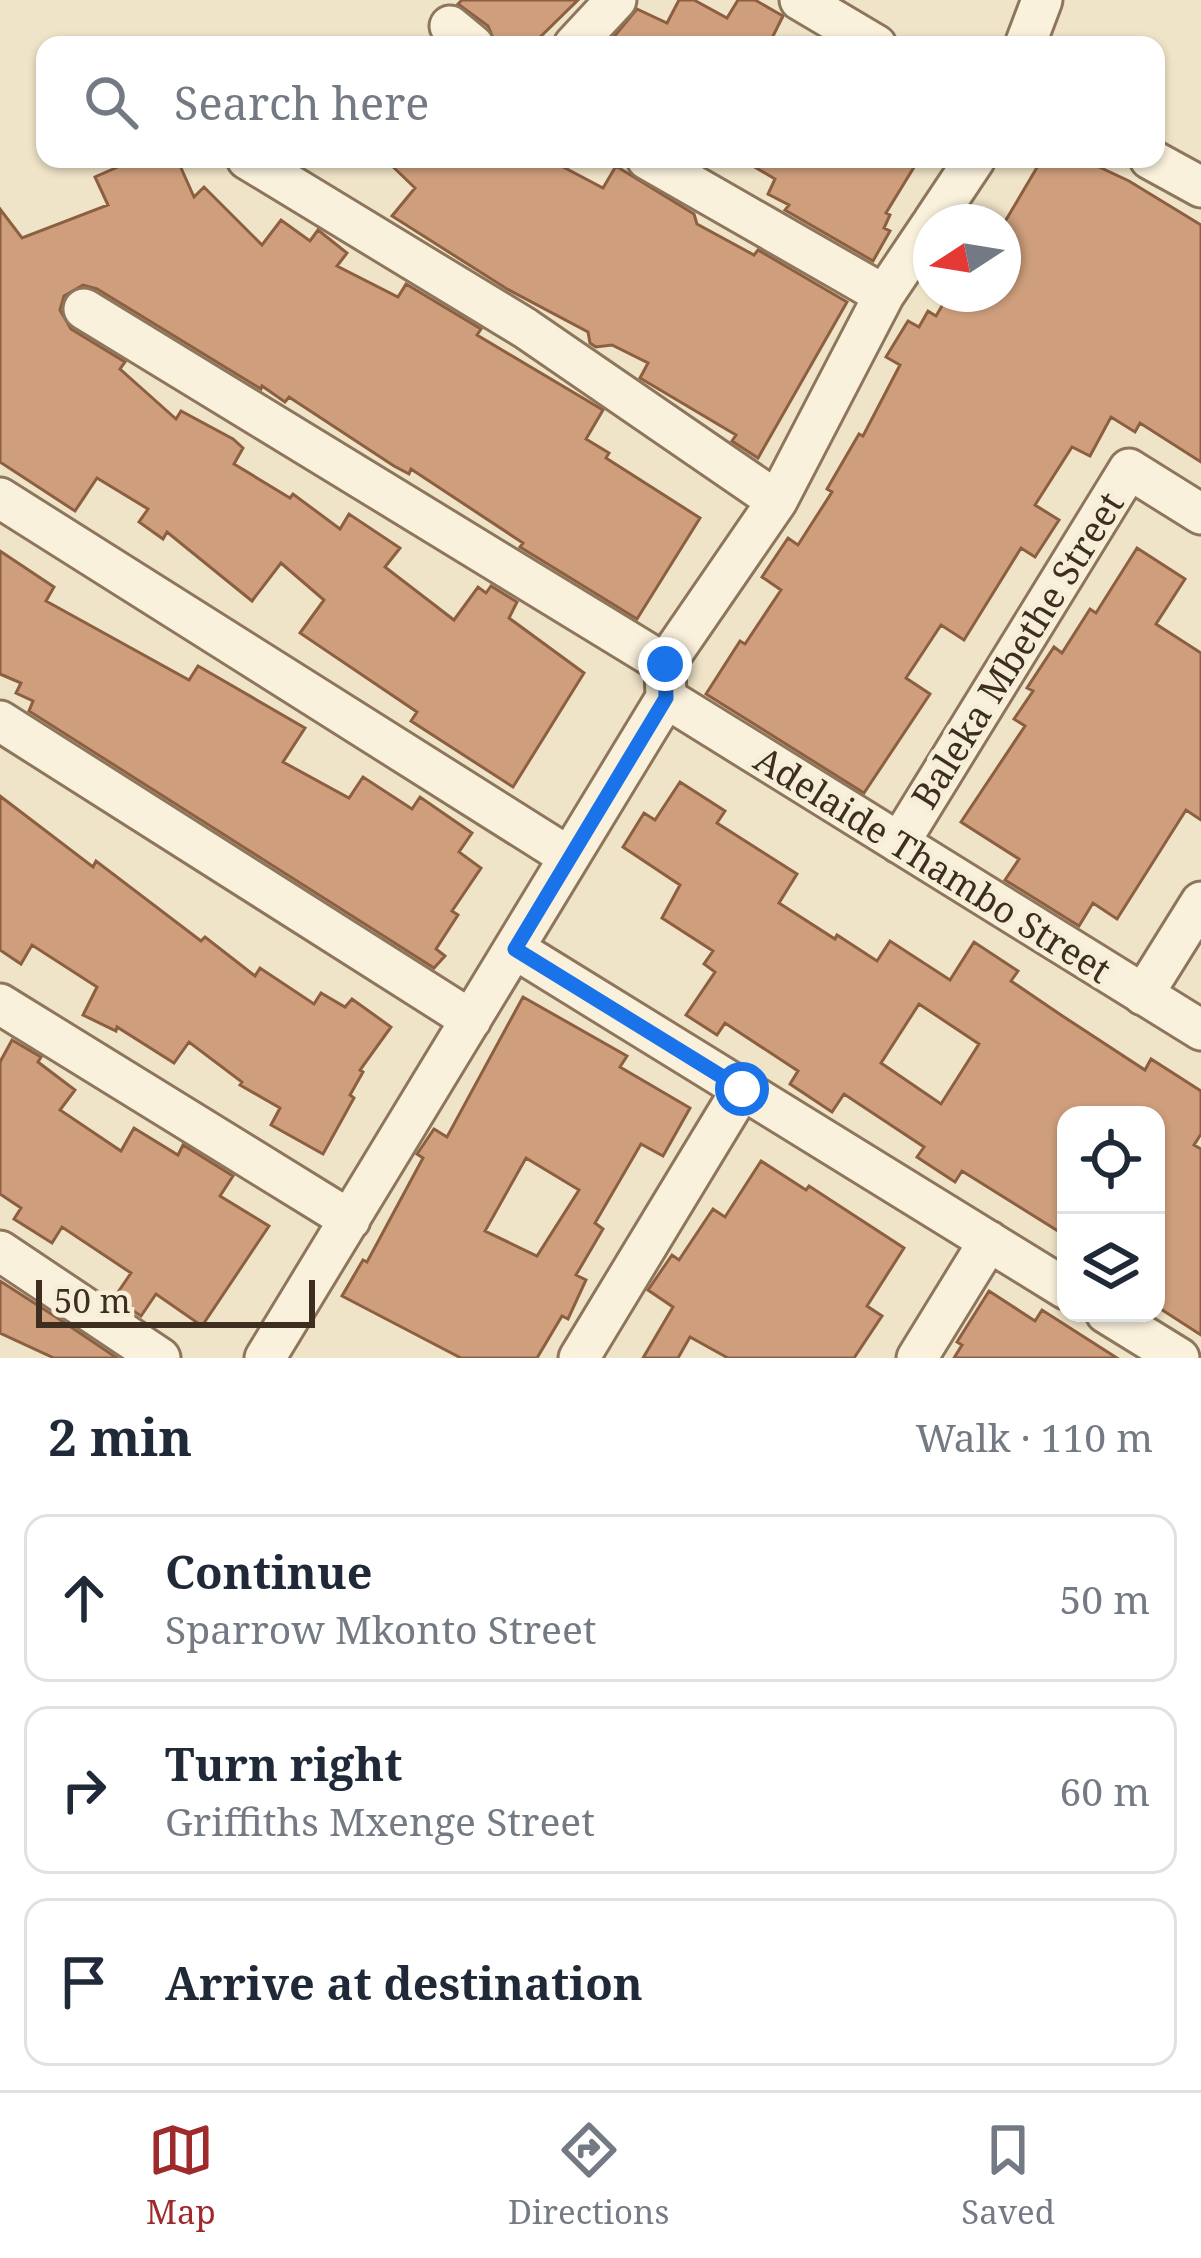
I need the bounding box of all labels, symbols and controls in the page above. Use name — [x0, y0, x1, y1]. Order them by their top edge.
search box — [36, 36, 1165, 168]
icon: search — [78, 69, 144, 135]
text: Search here — [174, 72, 429, 133]
north arrow — [913, 204, 1021, 312]
street label: Baleka Mbethe Street — [900, 482, 1134, 818]
route end — [638, 637, 692, 691]
street label: Adelaide Thambo Street — [746, 734, 1120, 994]
route start — [715, 1062, 769, 1116]
map controls — [1057, 1106, 1165, 1322]
button: locate — [1057, 1106, 1165, 1214]
button: layers — [1057, 1214, 1165, 1322]
scale bar — [36, 1274, 315, 1327]
text: 50 m — [54, 1278, 131, 1323]
text: 2 min — [48, 1401, 192, 1471]
text: Walk · 110 m — [916, 1410, 1153, 1463]
text: Continue — [165, 1541, 373, 1602]
icon: ahead — [51, 1565, 117, 1631]
text: 50 m — [1059, 1572, 1150, 1625]
text: Sparrow Mkonto Street — [165, 1602, 597, 1655]
text: Turn right — [165, 1733, 402, 1794]
icon: right — [51, 1757, 117, 1823]
text: 60 m — [1059, 1764, 1150, 1817]
text: Griffiths Mxenge Street — [165, 1794, 595, 1847]
icon: arrive — [51, 1949, 117, 2015]
text: Arrive at destination — [165, 1952, 643, 2013]
tab: Map — [146, 2117, 216, 2234]
tab: Directions — [508, 2117, 669, 2234]
tab: Saved — [961, 2117, 1055, 2234]

